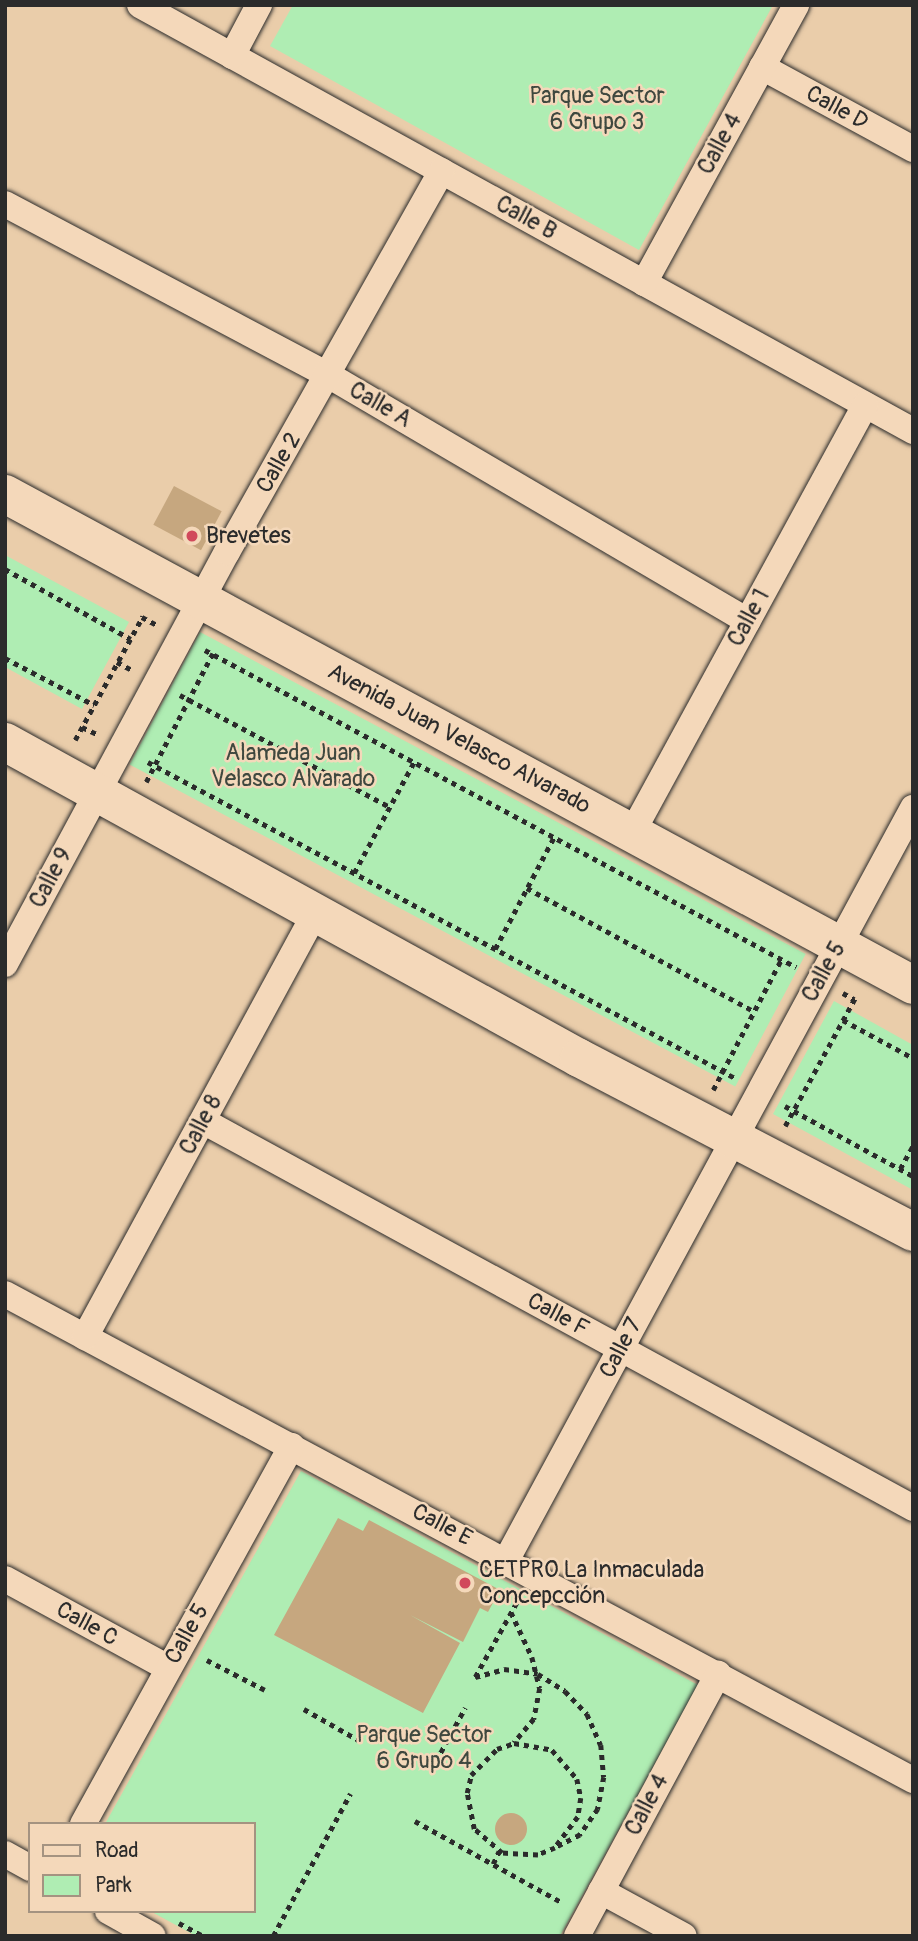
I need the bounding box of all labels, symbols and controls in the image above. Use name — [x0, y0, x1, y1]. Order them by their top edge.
street label: Calle D — [801, 80, 873, 136]
park label: Parque Sector 6 Grupo 3 — [529, 82, 665, 136]
street label: Calle 4 — [692, 109, 748, 179]
street label: Calle B — [491, 190, 561, 246]
street label: Calle A — [344, 376, 416, 434]
street label: Calle 2 — [251, 428, 307, 498]
place label: Brevetes — [206, 522, 291, 550]
marker: Brevetes — [184, 528, 200, 544]
street label: Calle 1 — [722, 585, 776, 651]
street label: Avenida Juan Velasco Alvarado — [323, 658, 595, 820]
park label: Alameda Juan Velasco Alvarado — [211, 739, 375, 793]
street label: Calle 9 — [24, 843, 78, 913]
street label: Calle 5 — [796, 937, 852, 1007]
street label: Calle 8 — [174, 1090, 228, 1160]
street label: Calle F — [522, 1287, 594, 1343]
street label: Calle 7 — [594, 1313, 648, 1383]
street label: Calle E — [407, 1498, 477, 1552]
place label: CETPRO La Inmaculada Concepcción — [479, 1556, 704, 1610]
marker: CETPRO La Inmaculada Concepcción — [457, 1575, 473, 1591]
street label: Calle C — [51, 1596, 123, 1652]
street label: Calle 5 — [159, 1599, 215, 1669]
park label: Parque Sector 6 Grupo 4 — [356, 1721, 492, 1775]
street label: Calle 4 — [619, 1770, 675, 1840]
legend — [28, 1822, 256, 1913]
text: Road — [95, 1837, 139, 1864]
text: Park — [95, 1872, 132, 1899]

